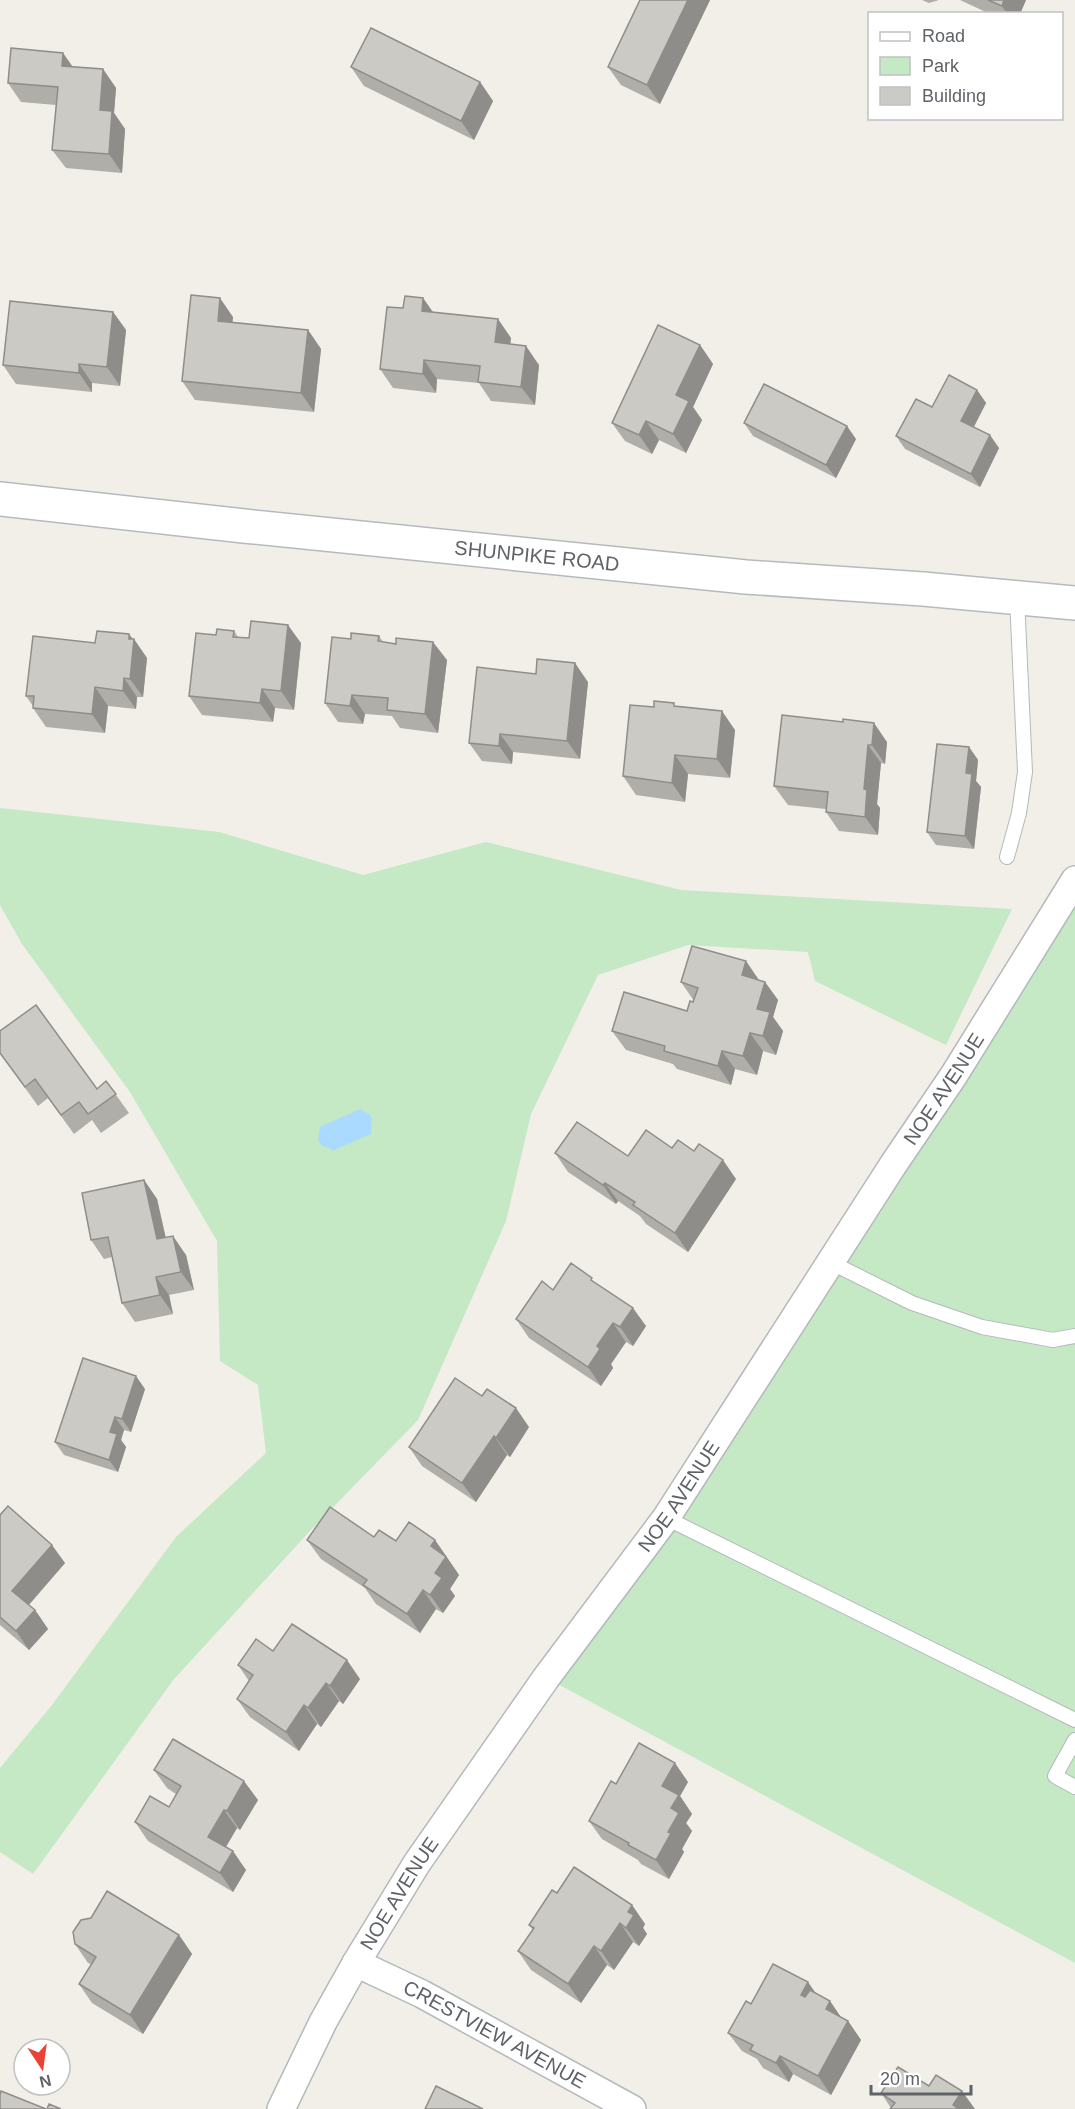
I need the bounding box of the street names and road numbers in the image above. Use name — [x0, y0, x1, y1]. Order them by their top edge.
street label: SHUNPIKE ROAD — [453, 536, 621, 575]
street label: NOE AVENUE — [899, 1029, 988, 1149]
street label: NOE AVENUE — [634, 1437, 724, 1556]
street label: NOE AVENUE — [356, 1833, 443, 1954]
street label: CRESTVIEW AVENUE — [400, 1976, 590, 2093]

